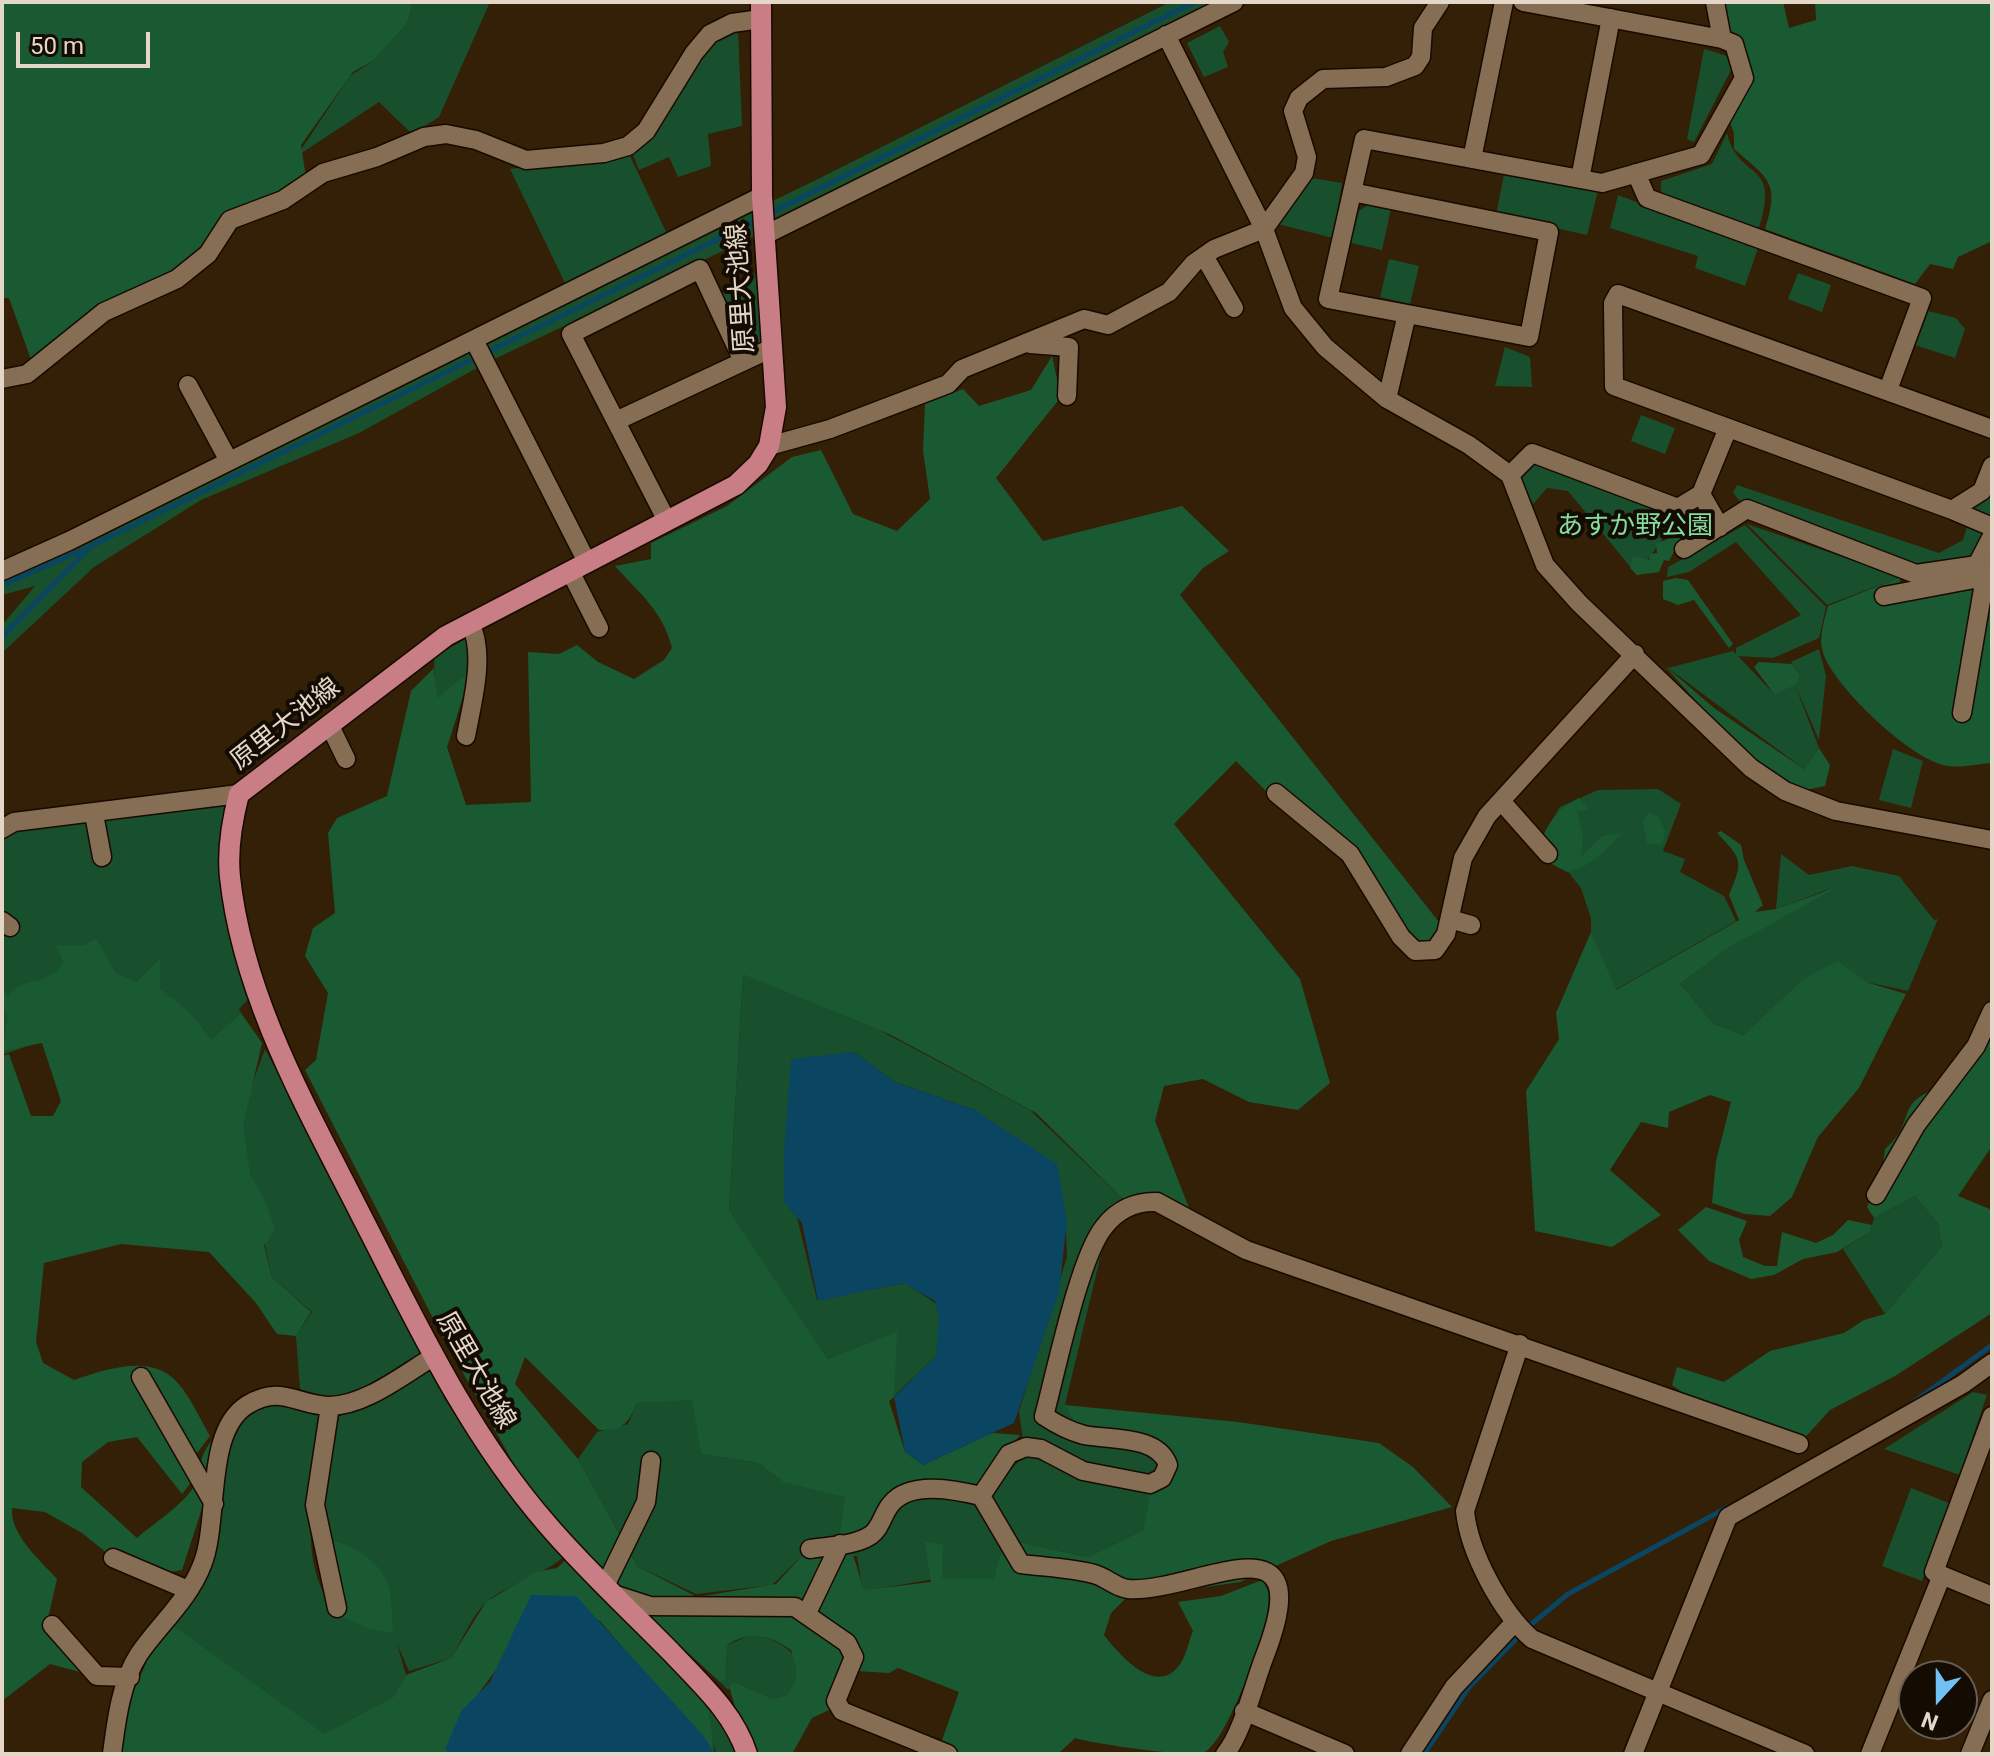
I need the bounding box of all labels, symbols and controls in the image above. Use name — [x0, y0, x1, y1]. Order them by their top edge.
scale bar — [20, 16, 154, 66]
text: 50 m — [30, 32, 84, 60]
street label: 原里大池線 — [722, 222, 762, 354]
park label: あすか野公園 — [1557, 511, 1713, 543]
street label: 原里大池線 — [225, 673, 347, 777]
street label: 原里大池線 — [429, 1307, 521, 1435]
north arrow — [1898, 1660, 1978, 1740]
text: N — [1918, 1707, 1942, 1735]

